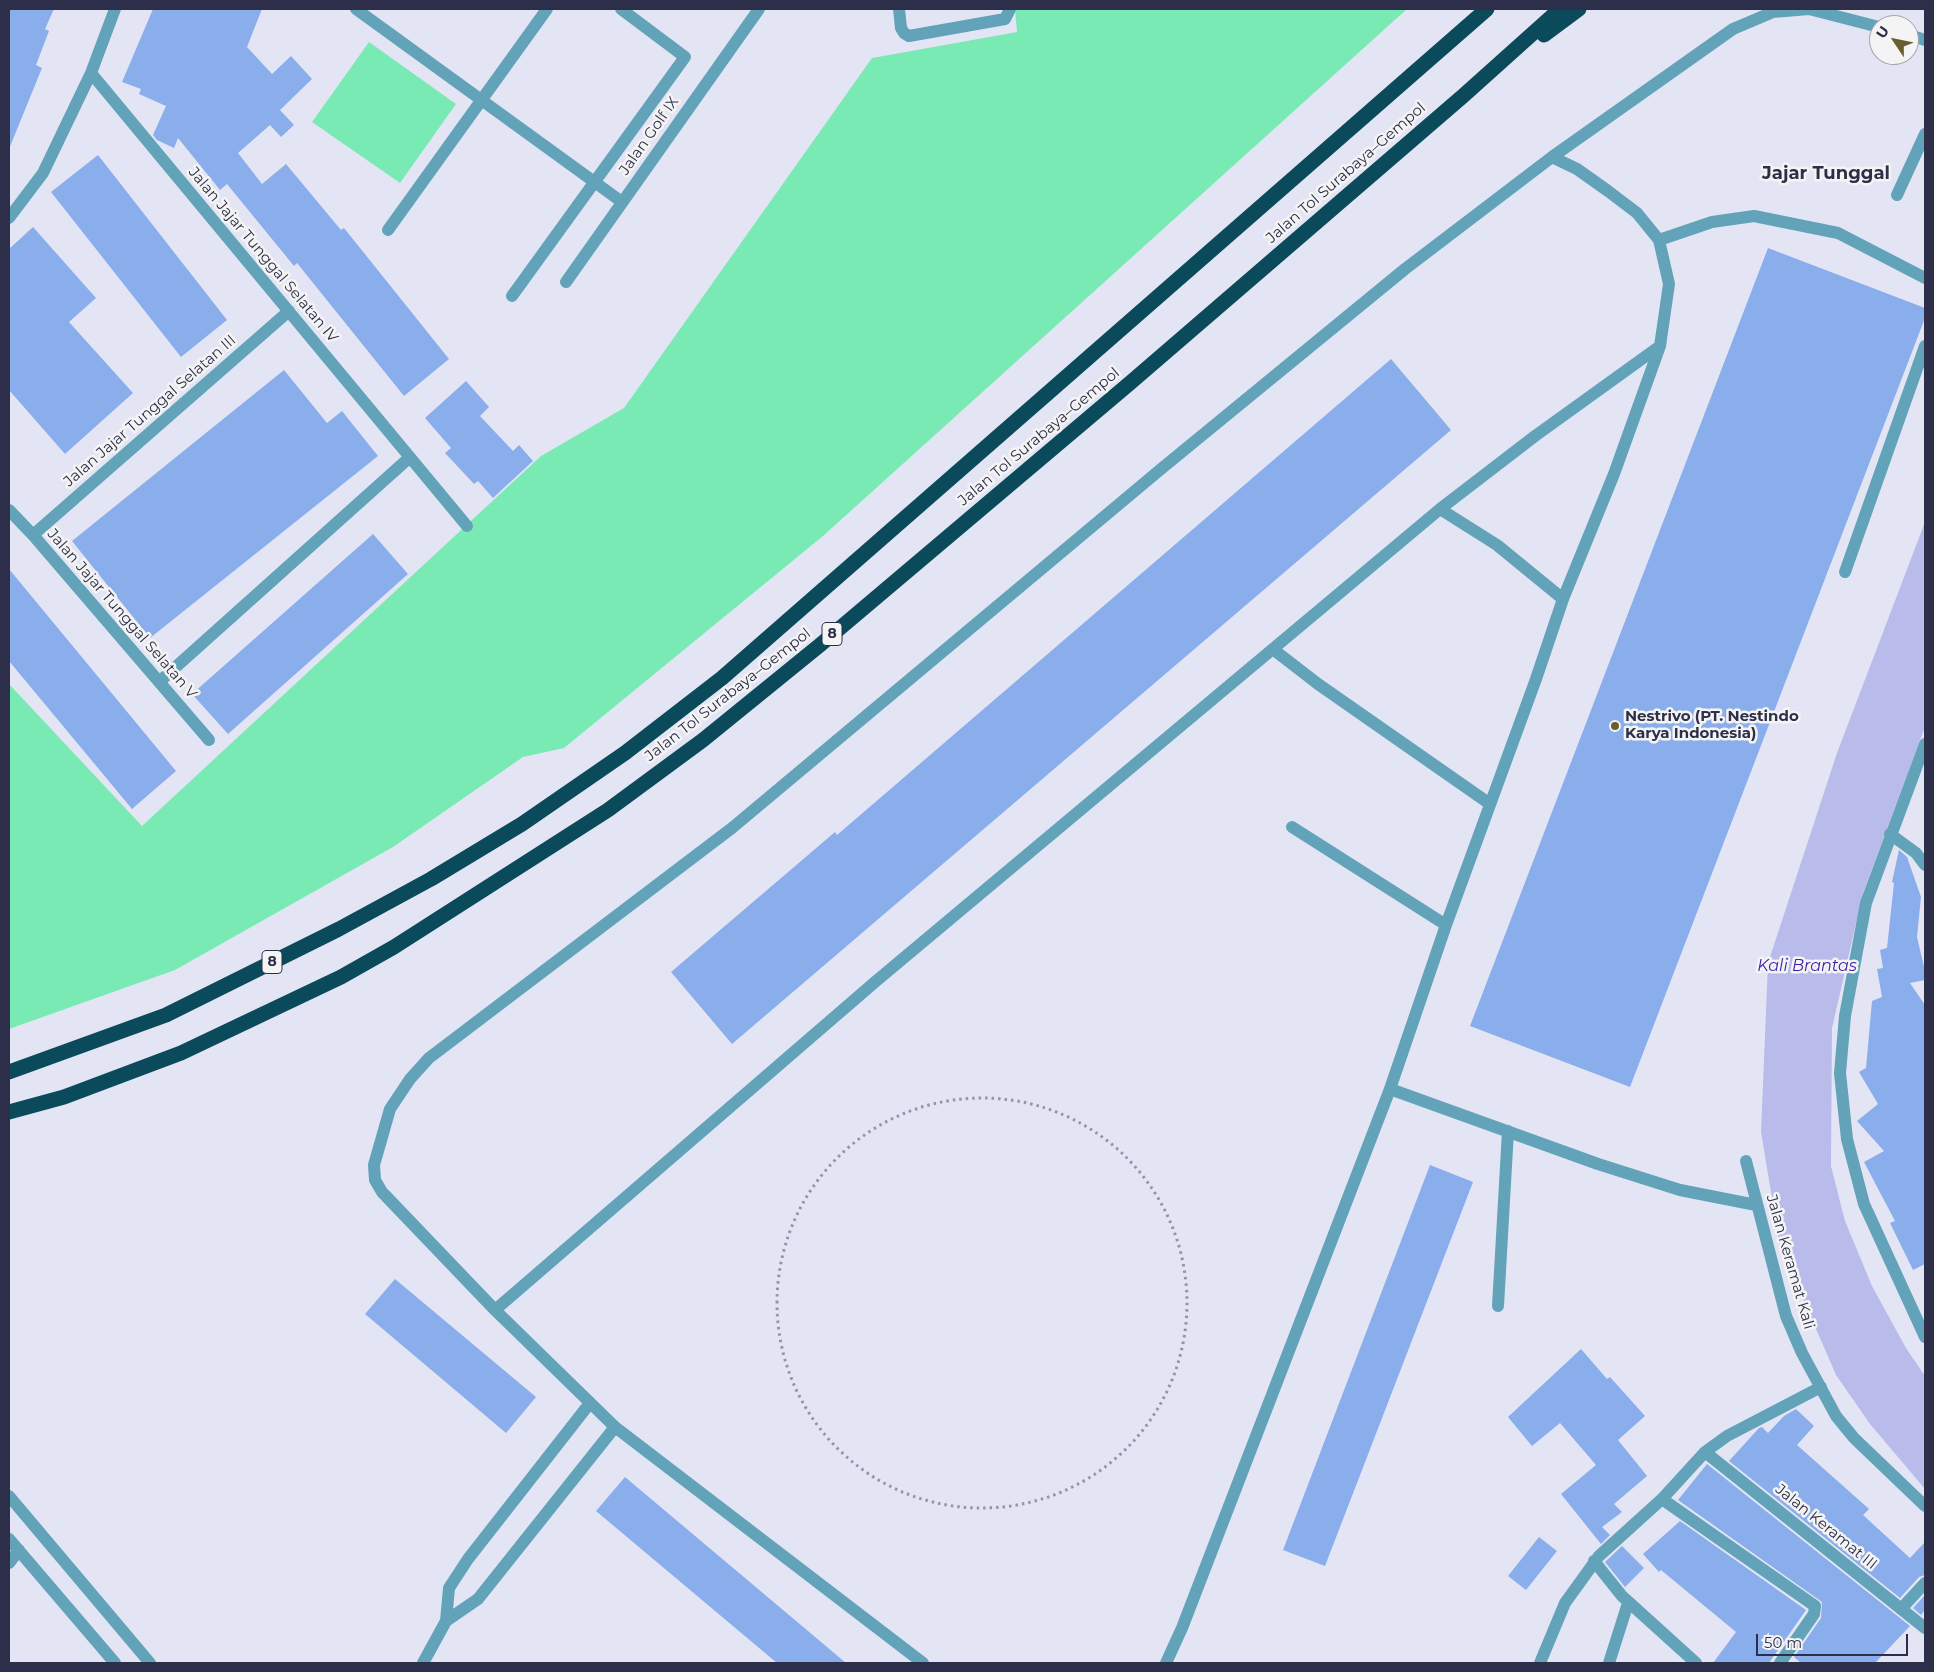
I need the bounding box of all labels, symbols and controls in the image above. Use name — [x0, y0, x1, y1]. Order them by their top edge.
north arrow — [1869, 15, 1919, 65]
text: U — [1872, 23, 1893, 42]
street label: Jalan Golf IX — [615, 93, 683, 179]
street label: Jalan Tol Surabaya–Gempol — [1263, 99, 1429, 247]
district label: Jajar Tunggal — [1762, 163, 1890, 185]
street label: Jalan Jajar Tunggal Selatan IV — [184, 164, 342, 346]
street label: Jalan Jajar Tunggal Selatan III — [60, 331, 240, 491]
street label: Jalan Tol Surabaya–Gempol — [955, 364, 1123, 510]
street label: Jalan Jajar Tunggal Selatan V — [43, 525, 201, 703]
road number: 8 — [822, 622, 842, 646]
street label: Jalan Tol Surabaya–Gempol — [642, 625, 814, 765]
place label: Nestrivo (PT. Nestindo Karya Indonesia) — [1625, 708, 1799, 743]
marker: Nestrivo (PT. Nestindo Karya Indonesia) — [1609, 720, 1621, 732]
road number: 8 — [262, 950, 282, 974]
water label: Kali Brantas — [1757, 956, 1857, 976]
street label: Jalan Keramat Kali — [1762, 1193, 1818, 1331]
street label: Jalan Keramat III — [1772, 1481, 1880, 1573]
scale bar — [1759, 1624, 1912, 1656]
text: 50 m — [1764, 1633, 1802, 1652]

